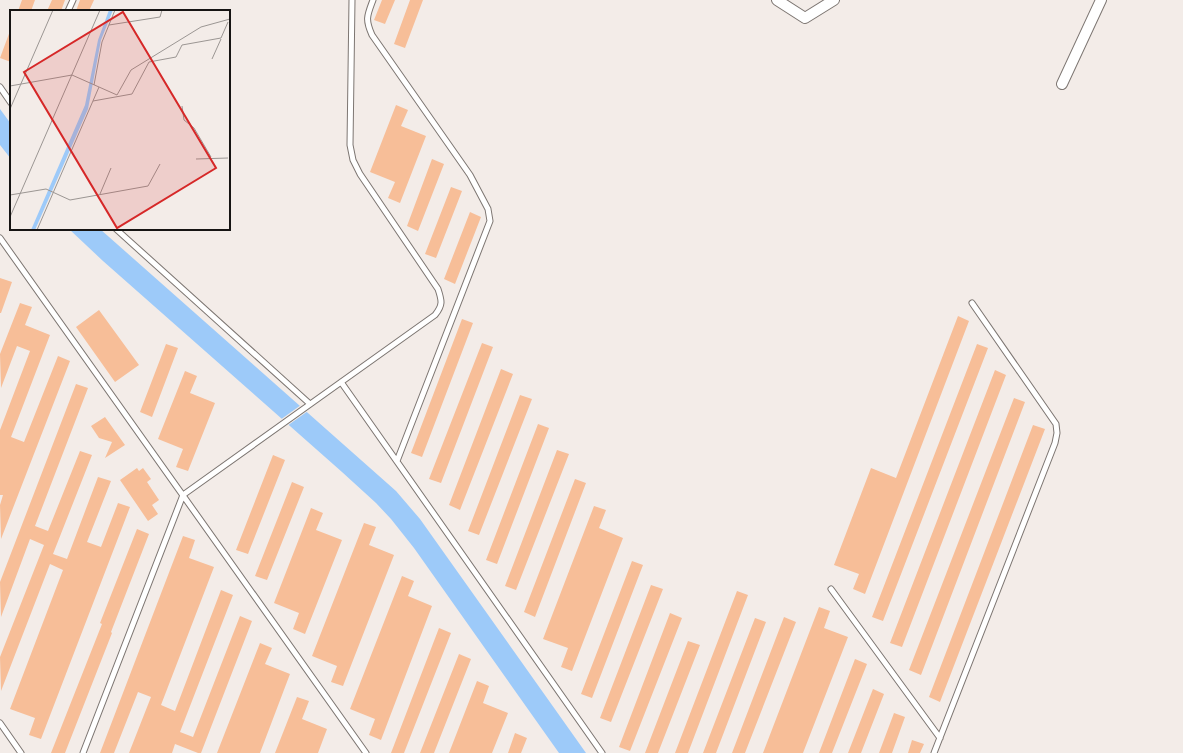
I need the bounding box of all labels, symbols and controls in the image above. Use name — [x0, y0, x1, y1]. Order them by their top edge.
inset map — [10, 10, 230, 230]

